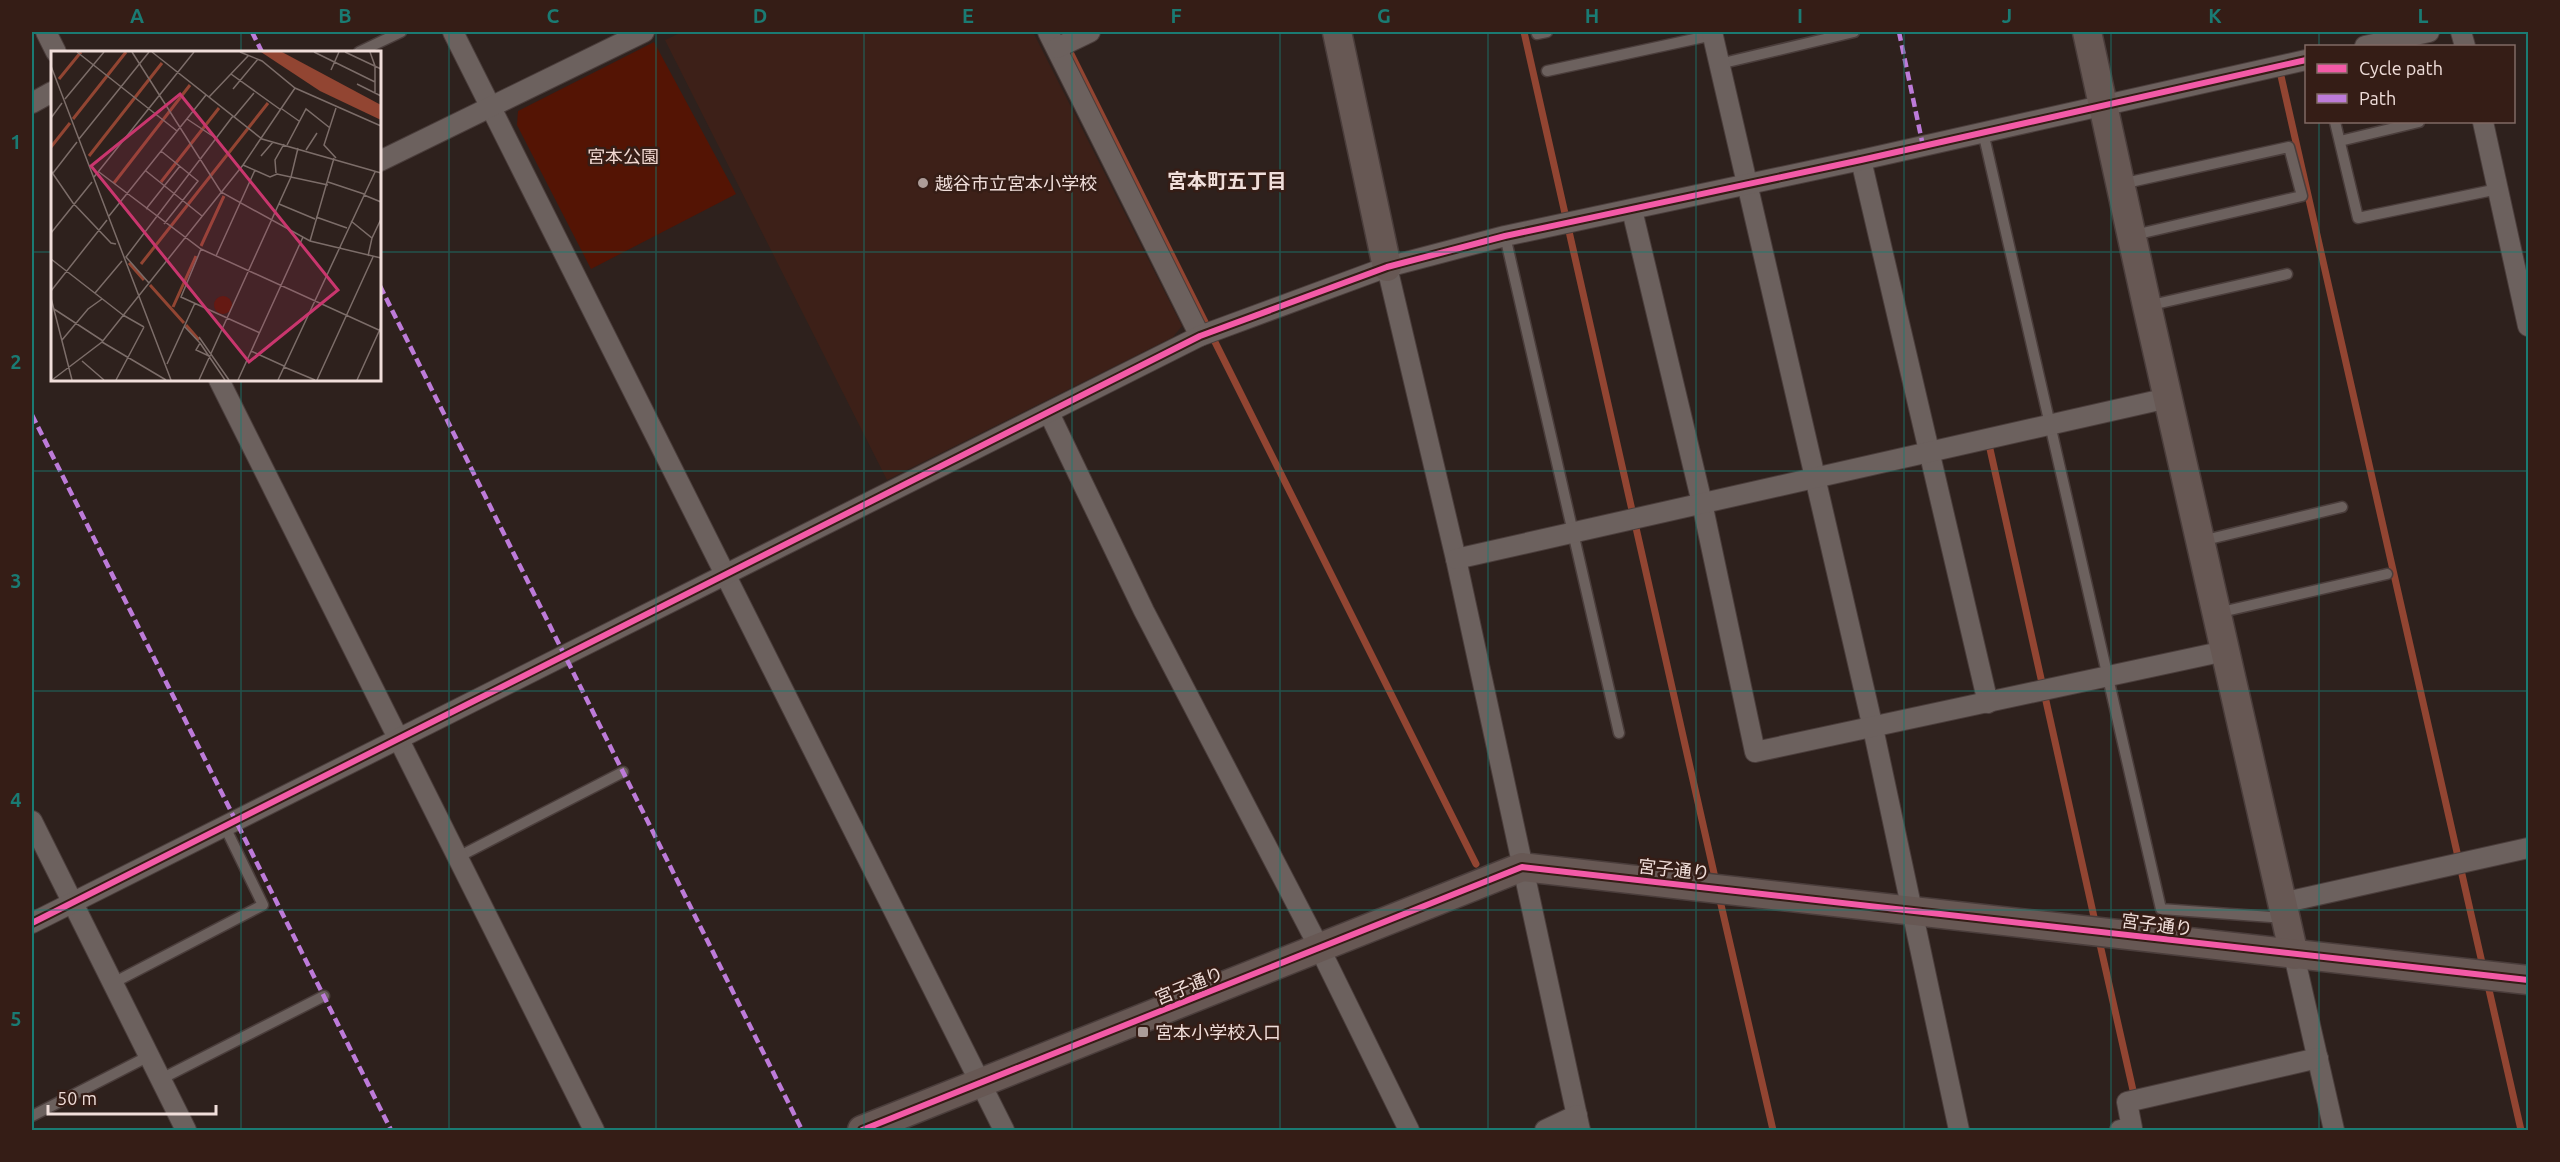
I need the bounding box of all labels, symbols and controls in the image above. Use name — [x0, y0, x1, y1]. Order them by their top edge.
text: A — [130, 4, 144, 27]
text: B — [338, 4, 352, 27]
text: C — [547, 4, 560, 27]
text: D — [753, 4, 767, 27]
text: E — [962, 4, 974, 27]
text: F — [1170, 4, 1182, 27]
text: G — [1377, 4, 1391, 27]
text: H — [1585, 4, 1599, 27]
text: I — [1797, 4, 1803, 27]
text: J — [2002, 4, 2012, 27]
text: K — [2208, 4, 2222, 27]
text: L — [2418, 4, 2429, 27]
legend — [2305, 45, 2515, 123]
inset map — [51, 51, 381, 381]
text: Cycle path — [2359, 58, 2443, 78]
text: Path — [2359, 88, 2396, 108]
text: 1 — [10, 130, 22, 153]
park label: 宮本公園 — [587, 146, 659, 166]
district label: 宮本町五丁目 — [1167, 169, 1287, 192]
place label: 越谷市立宮本小学校 — [935, 173, 1097, 193]
marker: 越谷市立宮本小学校 — [916, 176, 930, 190]
text: 2 — [10, 350, 22, 373]
text: 3 — [10, 569, 22, 592]
text: 4 — [10, 788, 22, 811]
street label: 宮子通り — [1637, 855, 1711, 883]
street label: 宮子通り — [2120, 910, 2194, 938]
street label: 宮子通り — [1152, 962, 1226, 1008]
text: 5 — [10, 1007, 22, 1030]
place label: 宮本小学校入口 — [1155, 1022, 1281, 1042]
marker: 宮本小学校入口 — [1136, 1025, 1150, 1039]
scale bar — [48, 1078, 216, 1116]
text: 50 m — [57, 1088, 97, 1108]

